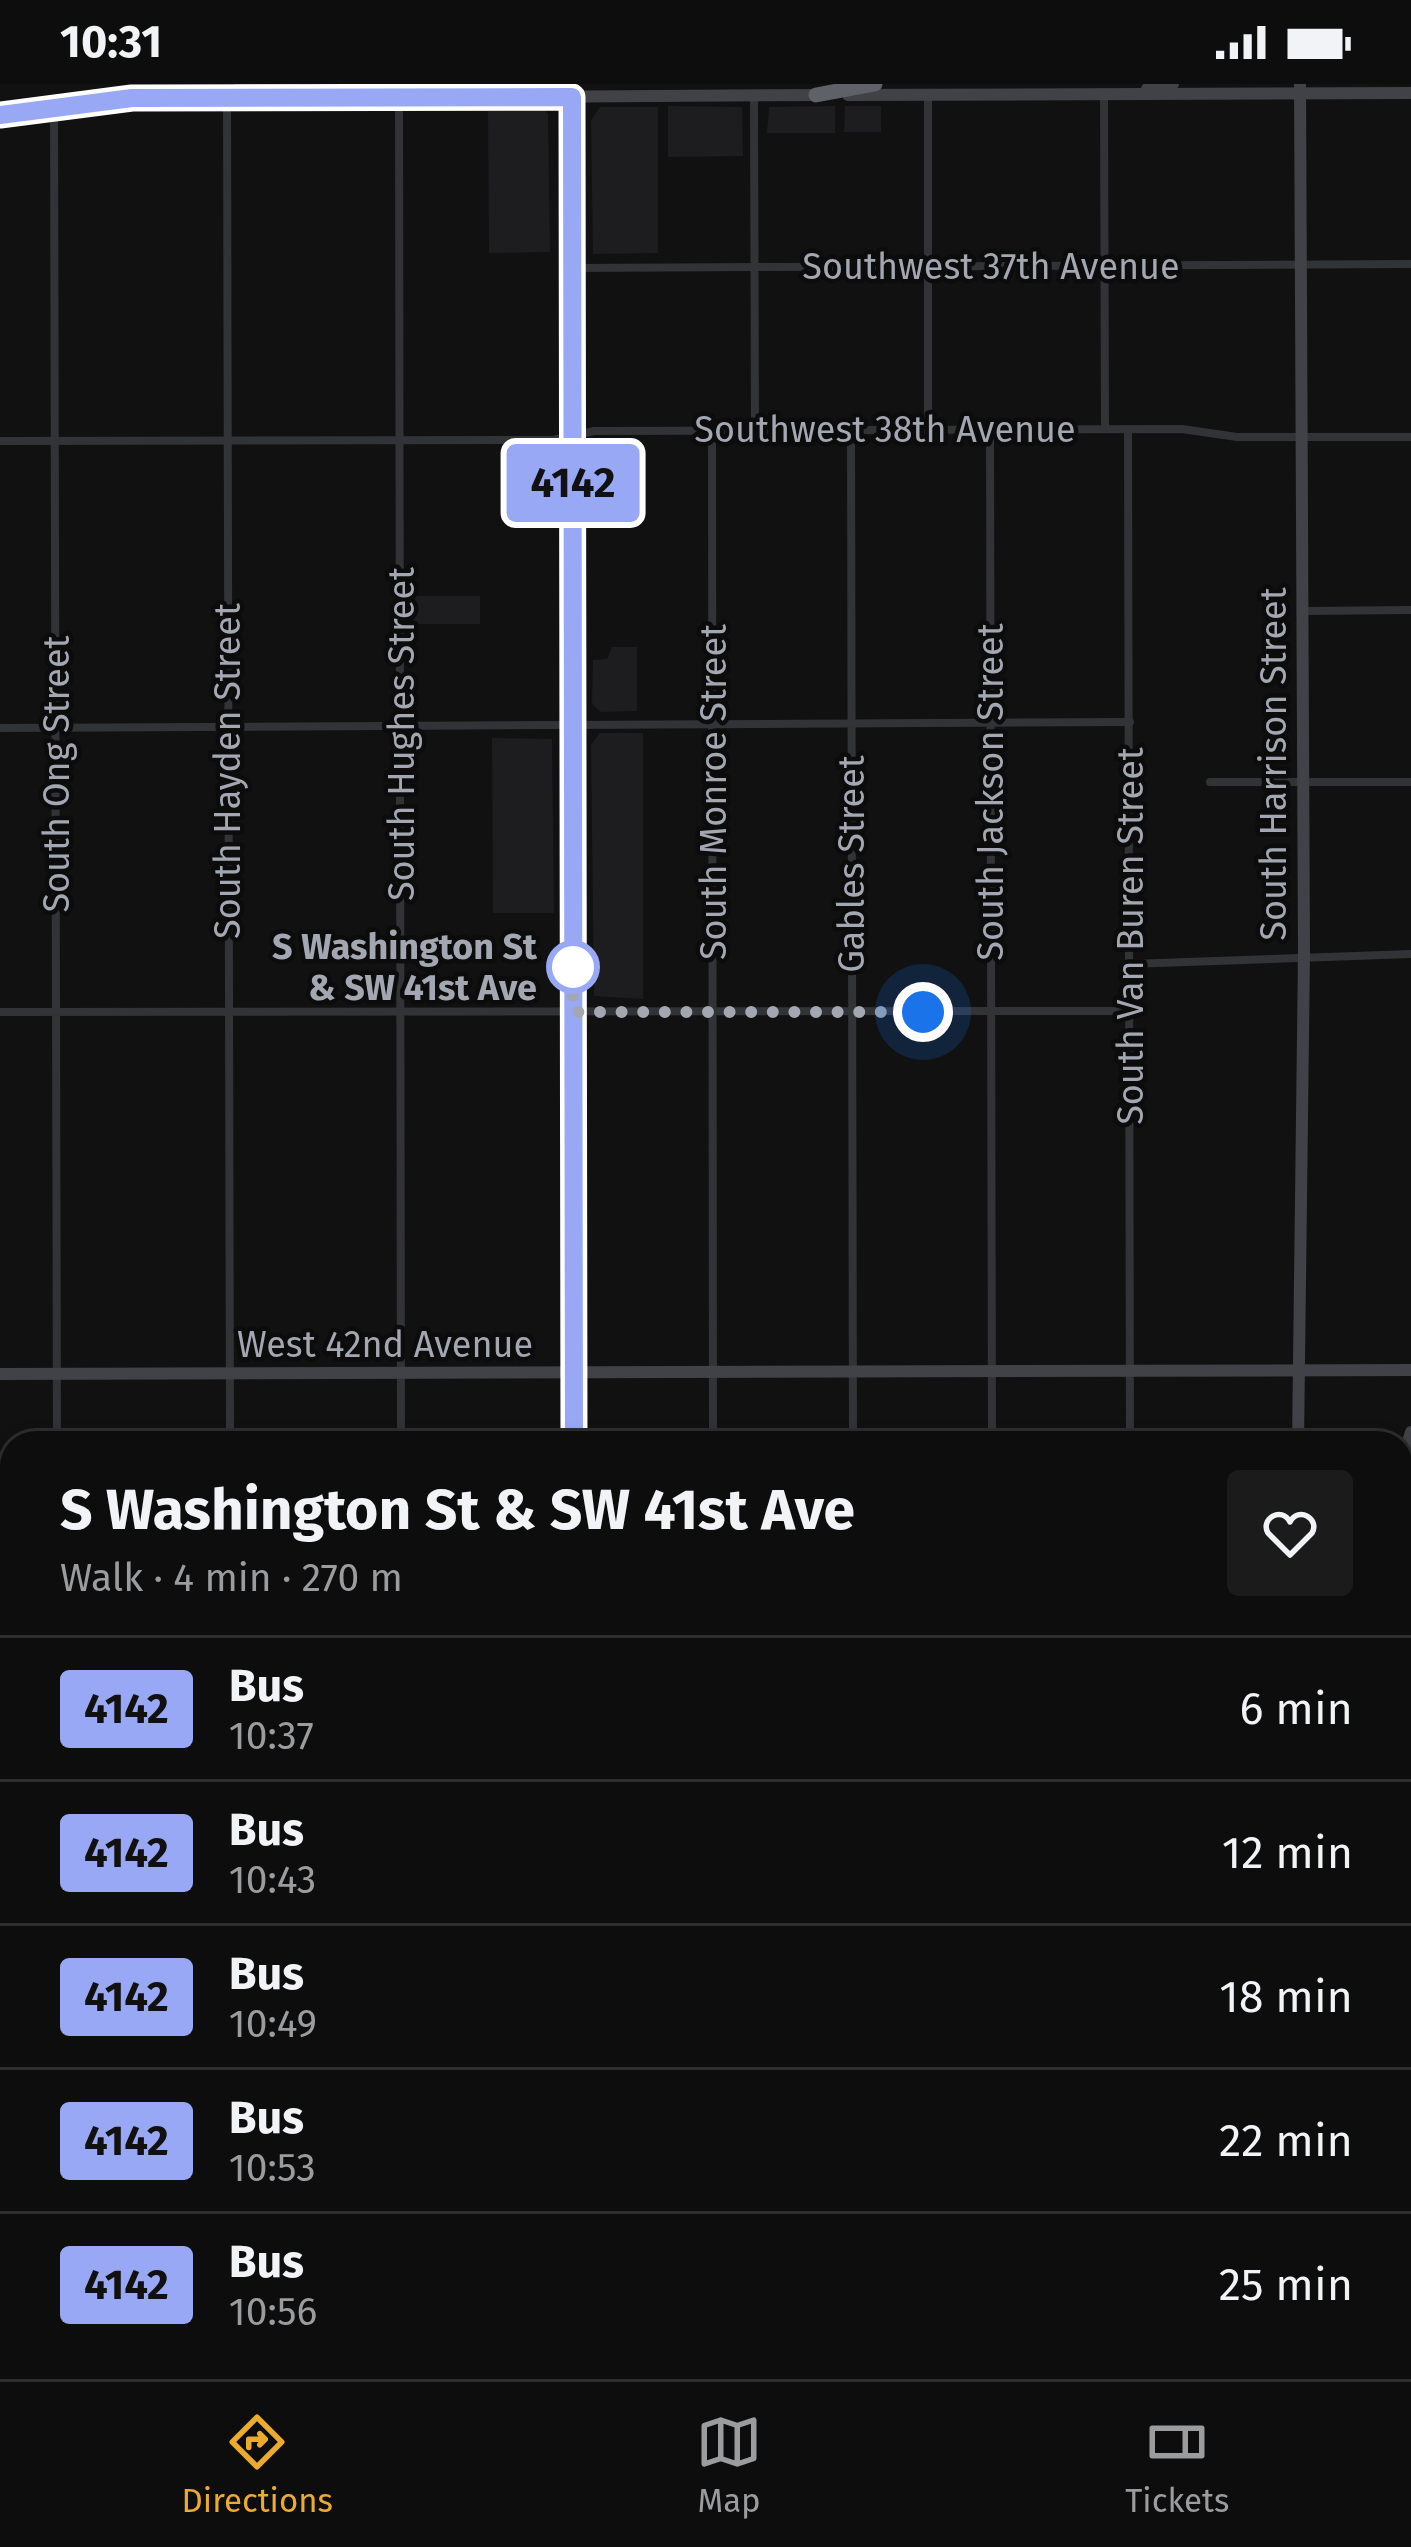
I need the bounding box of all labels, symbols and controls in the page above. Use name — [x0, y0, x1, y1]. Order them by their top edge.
text: 10:31 — [60, 15, 162, 69]
street label: Southwest 37th Avenue — [802, 245, 1180, 289]
street label: Southwest 38th Avenue — [694, 408, 1076, 452]
line badge: 4142 — [489, 444, 657, 522]
text: 4142 — [531, 458, 615, 508]
street label: South Hughes Street — [380, 567, 424, 901]
street label: South Harrison Street — [1252, 587, 1296, 941]
street label: South Hayden Street — [206, 603, 250, 939]
street label: South Jackson Street — [969, 623, 1013, 961]
street label: South Monroe Street — [692, 624, 736, 960]
street label: South Ong Street — [35, 635, 79, 913]
street label: South Van Buren Street — [1109, 747, 1153, 1125]
street label: Gables Street — [830, 755, 874, 973]
place label: S Washington St & SW 41st Ave — [272, 925, 538, 1010]
marker: S Washington St & SW 41st Ave — [548, 942, 598, 992]
your location — [893, 982, 953, 1042]
street label: West 42nd Avenue — [237, 1323, 533, 1367]
button: heart — [1227, 1470, 1353, 1596]
text: S Washington St & SW 41st Ave — [60, 1476, 855, 1544]
text: Walk · 4 min · 270 m — [60, 1555, 403, 1601]
text: Bus — [229, 1659, 304, 1713]
text: 6 min — [1239, 1682, 1353, 1736]
text: 4142 — [84, 1684, 169, 1734]
text: 10:37 — [229, 1713, 314, 1759]
text: Bus — [229, 1803, 304, 1857]
text: 12 min — [1222, 1826, 1353, 1880]
text: 4142 — [84, 1828, 169, 1878]
text: 10:43 — [229, 1857, 316, 1903]
text: Bus — [229, 1947, 304, 2001]
text: 18 min — [1219, 1970, 1353, 2024]
text: 4142 — [84, 1972, 169, 2022]
text: 10:49 — [229, 2001, 317, 2047]
text: Bus — [229, 2091, 304, 2145]
text: 22 min — [1219, 2114, 1353, 2168]
text: 4142 — [84, 2116, 169, 2166]
text: 10:53 — [229, 2145, 316, 2191]
text: Bus — [229, 2235, 304, 2289]
text: 25 min — [1219, 2258, 1353, 2312]
text: 4142 — [84, 2260, 169, 2310]
text: 10:56 — [229, 2289, 317, 2335]
tab: Directions — [182, 2409, 333, 2521]
tab: Map — [696, 2409, 762, 2521]
tab: Tickets — [1125, 2409, 1229, 2521]

